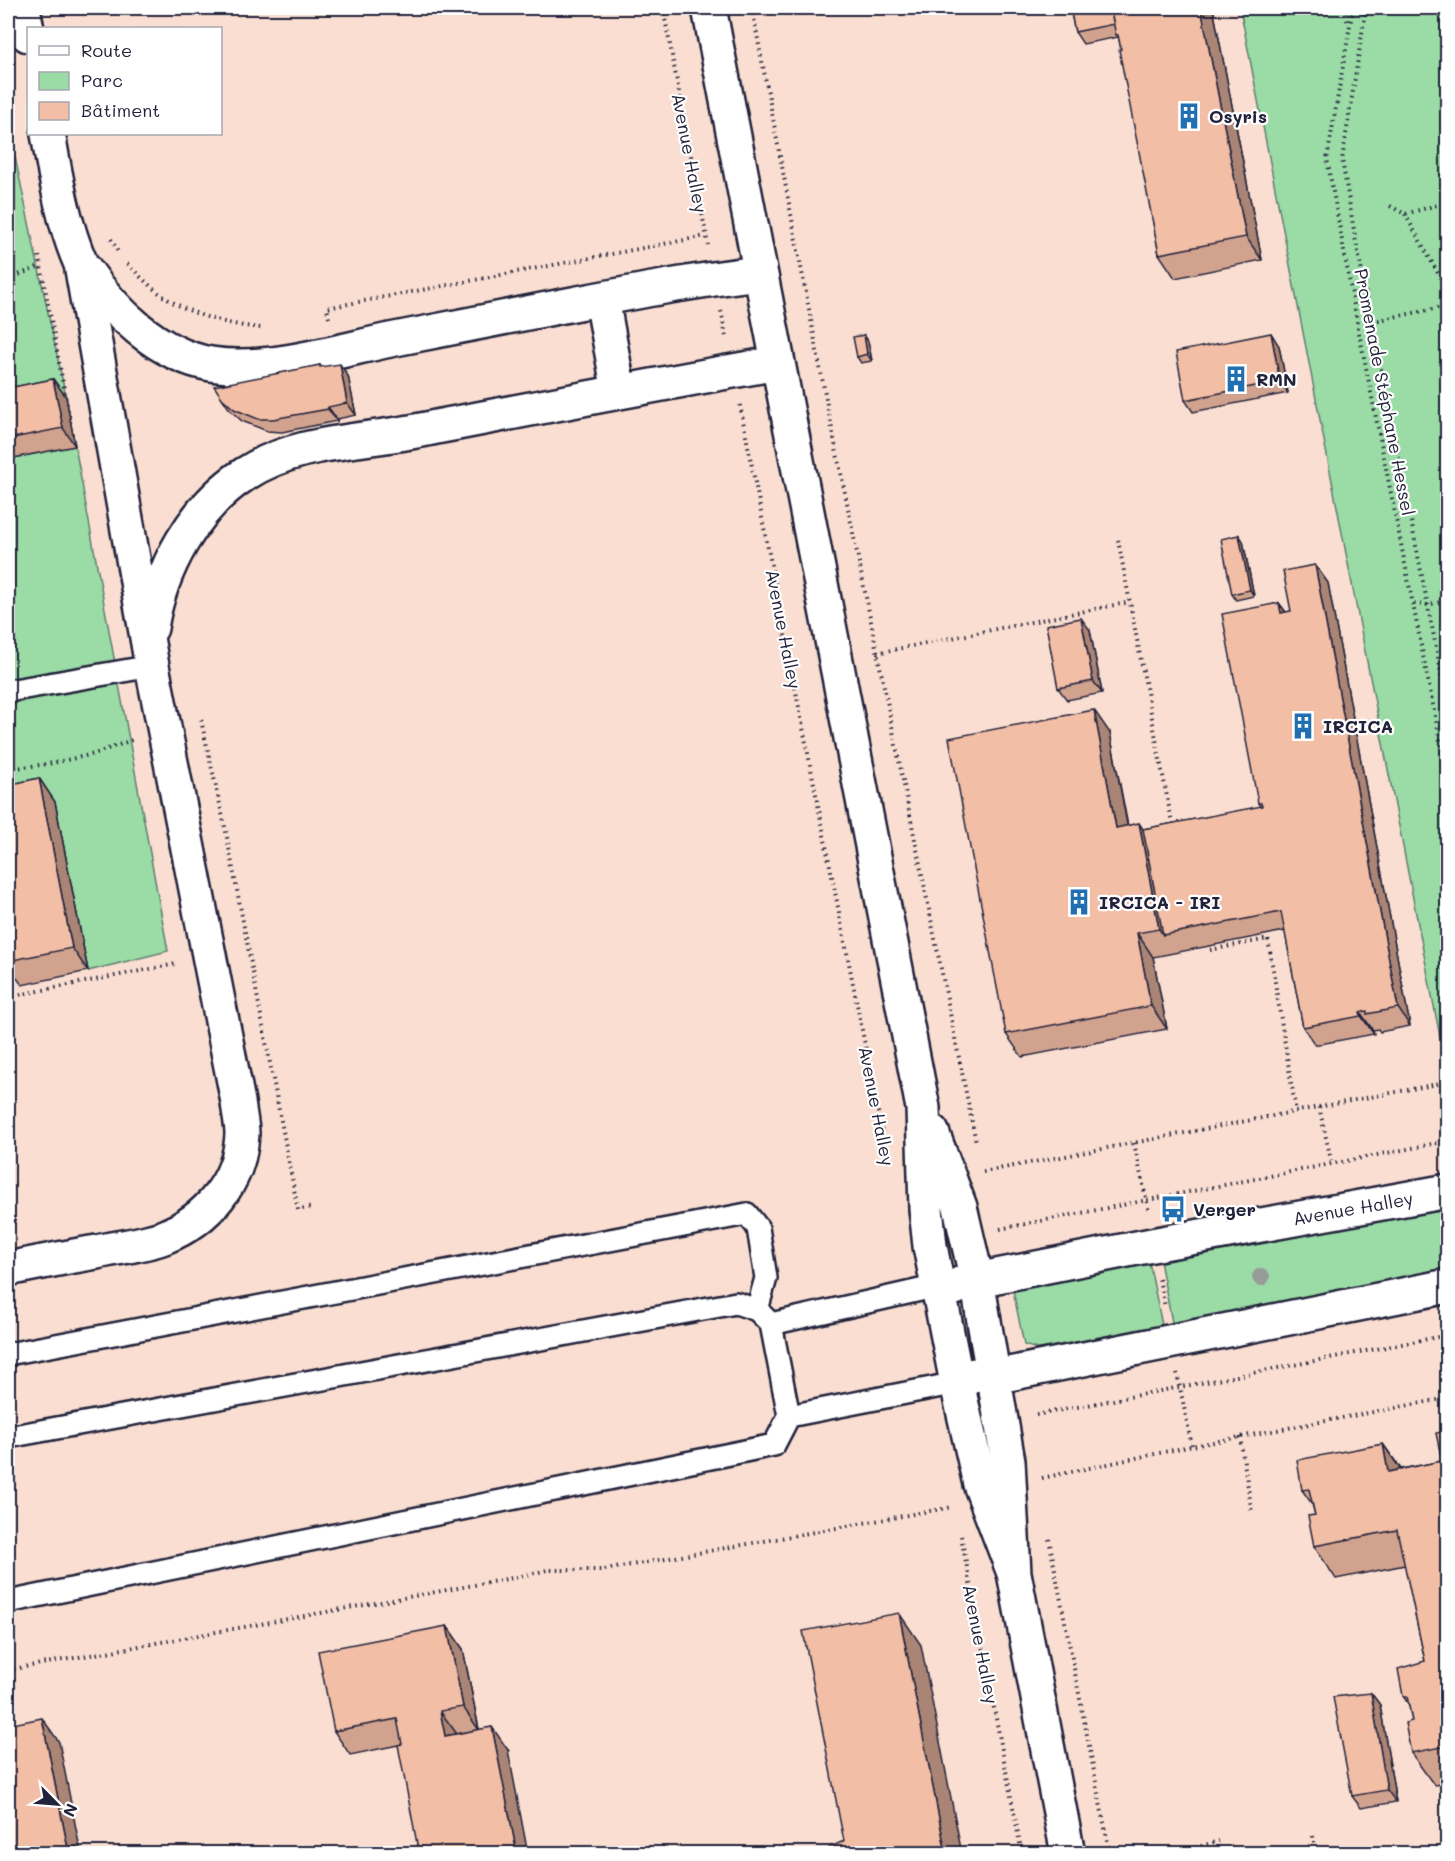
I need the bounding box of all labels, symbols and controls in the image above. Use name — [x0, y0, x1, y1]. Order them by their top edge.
legend — [27, 27, 222, 135]
text: Route — [81, 38, 132, 62]
text: Parc — [81, 68, 123, 92]
street label: Avenue Halley — [667, 91, 713, 215]
text: Bâtiment — [81, 98, 160, 122]
building icon: Osyris — [1174, 101, 1204, 131]
place label: Osyris — [1209, 104, 1267, 128]
street label: Promenade Stéphane Hessel — [1349, 266, 1421, 518]
building icon: RMN — [1221, 364, 1251, 394]
place label: RMN — [1256, 367, 1297, 391]
street label: Avenue Halley — [761, 567, 807, 691]
building icon: IRCICA — [1288, 711, 1318, 741]
place label: IRCICA — [1323, 714, 1393, 738]
building icon: IRCICA - IRI — [1064, 887, 1094, 917]
place label: IRCICA - IRI — [1099, 890, 1220, 914]
street label: Avenue Halley — [854, 1044, 900, 1168]
street label: Avenue Halley — [1291, 1186, 1415, 1230]
bus stop icon: Verger — [1158, 1194, 1188, 1224]
place label: Verger — [1193, 1197, 1256, 1221]
street label: Avenue Halley — [958, 1582, 1004, 1706]
north arrow — [27, 1774, 87, 1834]
text: N — [59, 1801, 83, 1820]

